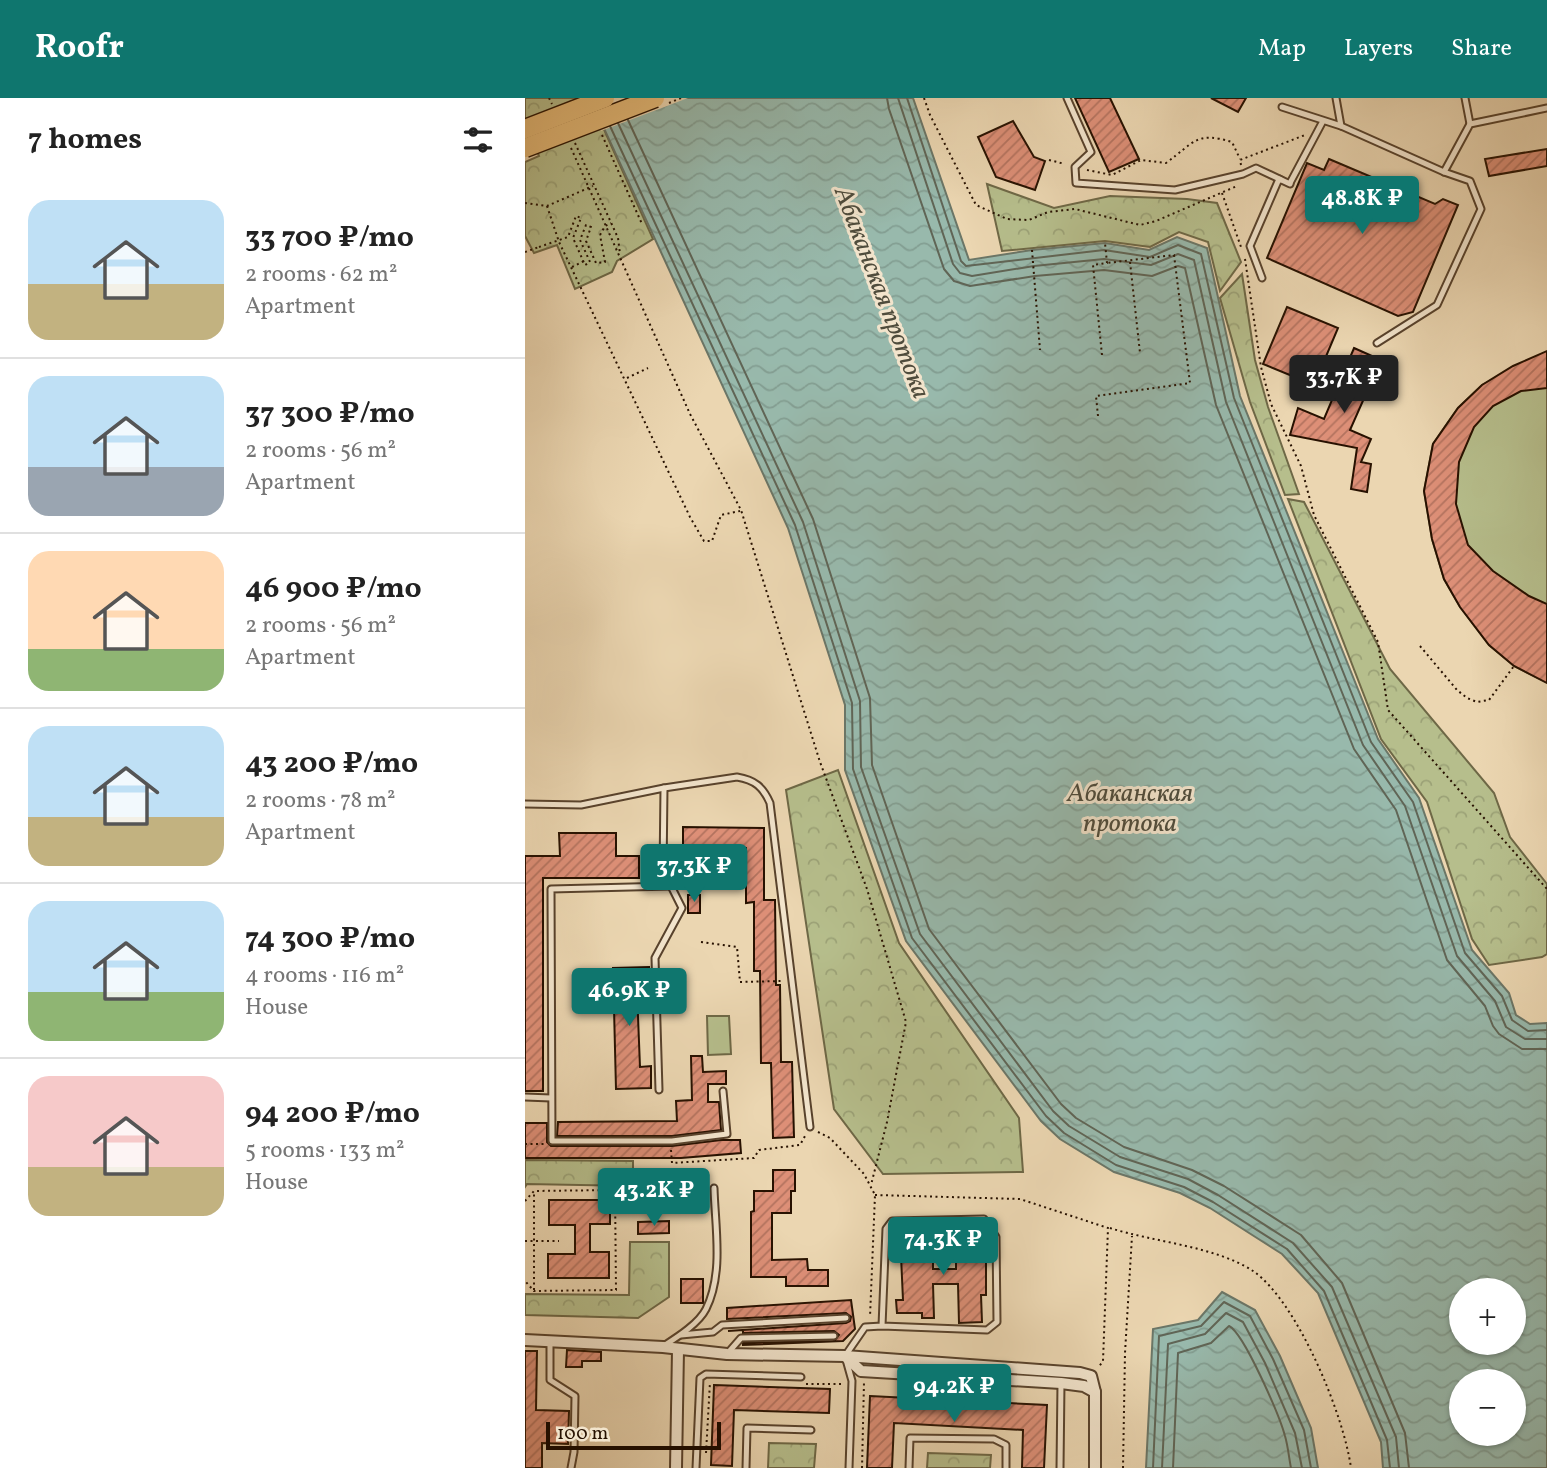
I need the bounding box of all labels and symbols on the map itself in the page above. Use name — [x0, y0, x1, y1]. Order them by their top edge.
pin: 48.8K ₽ — [1297, 176, 1427, 236]
water label: Абаканская протока — [824, 181, 938, 404]
pin: 33.7K ₽ — [1279, 356, 1409, 415]
water label: Абаканская протока — [1066, 776, 1193, 842]
pin: 37.3K ₽ — [629, 844, 759, 904]
pin: 46.9K ₽ — [564, 968, 694, 1028]
pin: 43.2K ₽ — [589, 1168, 719, 1228]
pin: 74.3K ₽ — [878, 1218, 1008, 1277]
pin: 94.2K ₽ — [889, 1364, 1019, 1424]
scale bar — [546, 1419, 721, 1451]

